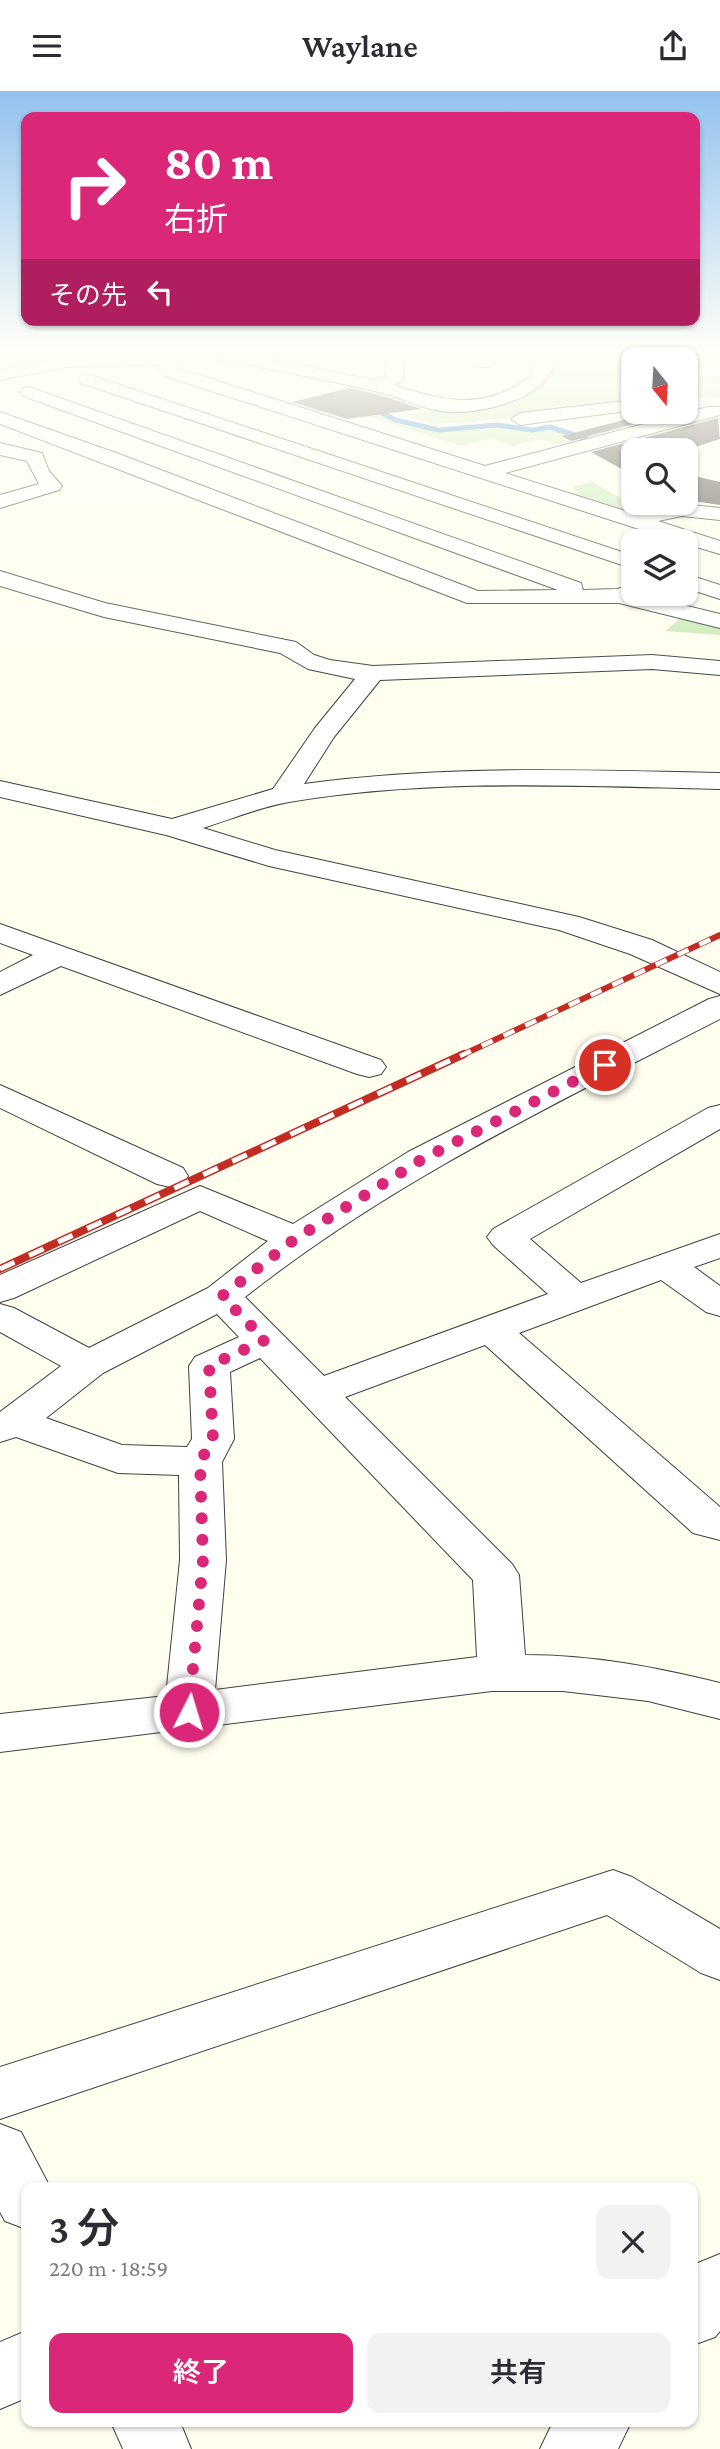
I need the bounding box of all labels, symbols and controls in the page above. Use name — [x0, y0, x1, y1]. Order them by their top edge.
icon: menu — [28, 27, 66, 65]
icon: share — [654, 27, 692, 65]
text: Waylane — [302, 28, 418, 64]
text: 80 m — [164, 135, 273, 190]
icon: right — [49, 140, 140, 231]
text: 右折 — [164, 201, 228, 237]
icon: left — [141, 273, 179, 311]
text: その先 — [49, 281, 127, 310]
north arrow — [621, 347, 698, 423]
map controls — [621, 347, 698, 606]
button: search — [621, 438, 698, 515]
button: layers — [621, 529, 698, 606]
pin — [575, 1035, 635, 1095]
icon: arrive — [586, 1046, 624, 1084]
position arrow — [152, 1675, 226, 1749]
text: 3 分 — [49, 2205, 119, 2252]
button: close — [596, 2205, 670, 2279]
text: 220 m · 18:59 — [49, 2255, 168, 2281]
button: 終了 — [49, 2333, 353, 2413]
button: 共有 — [367, 2333, 670, 2413]

